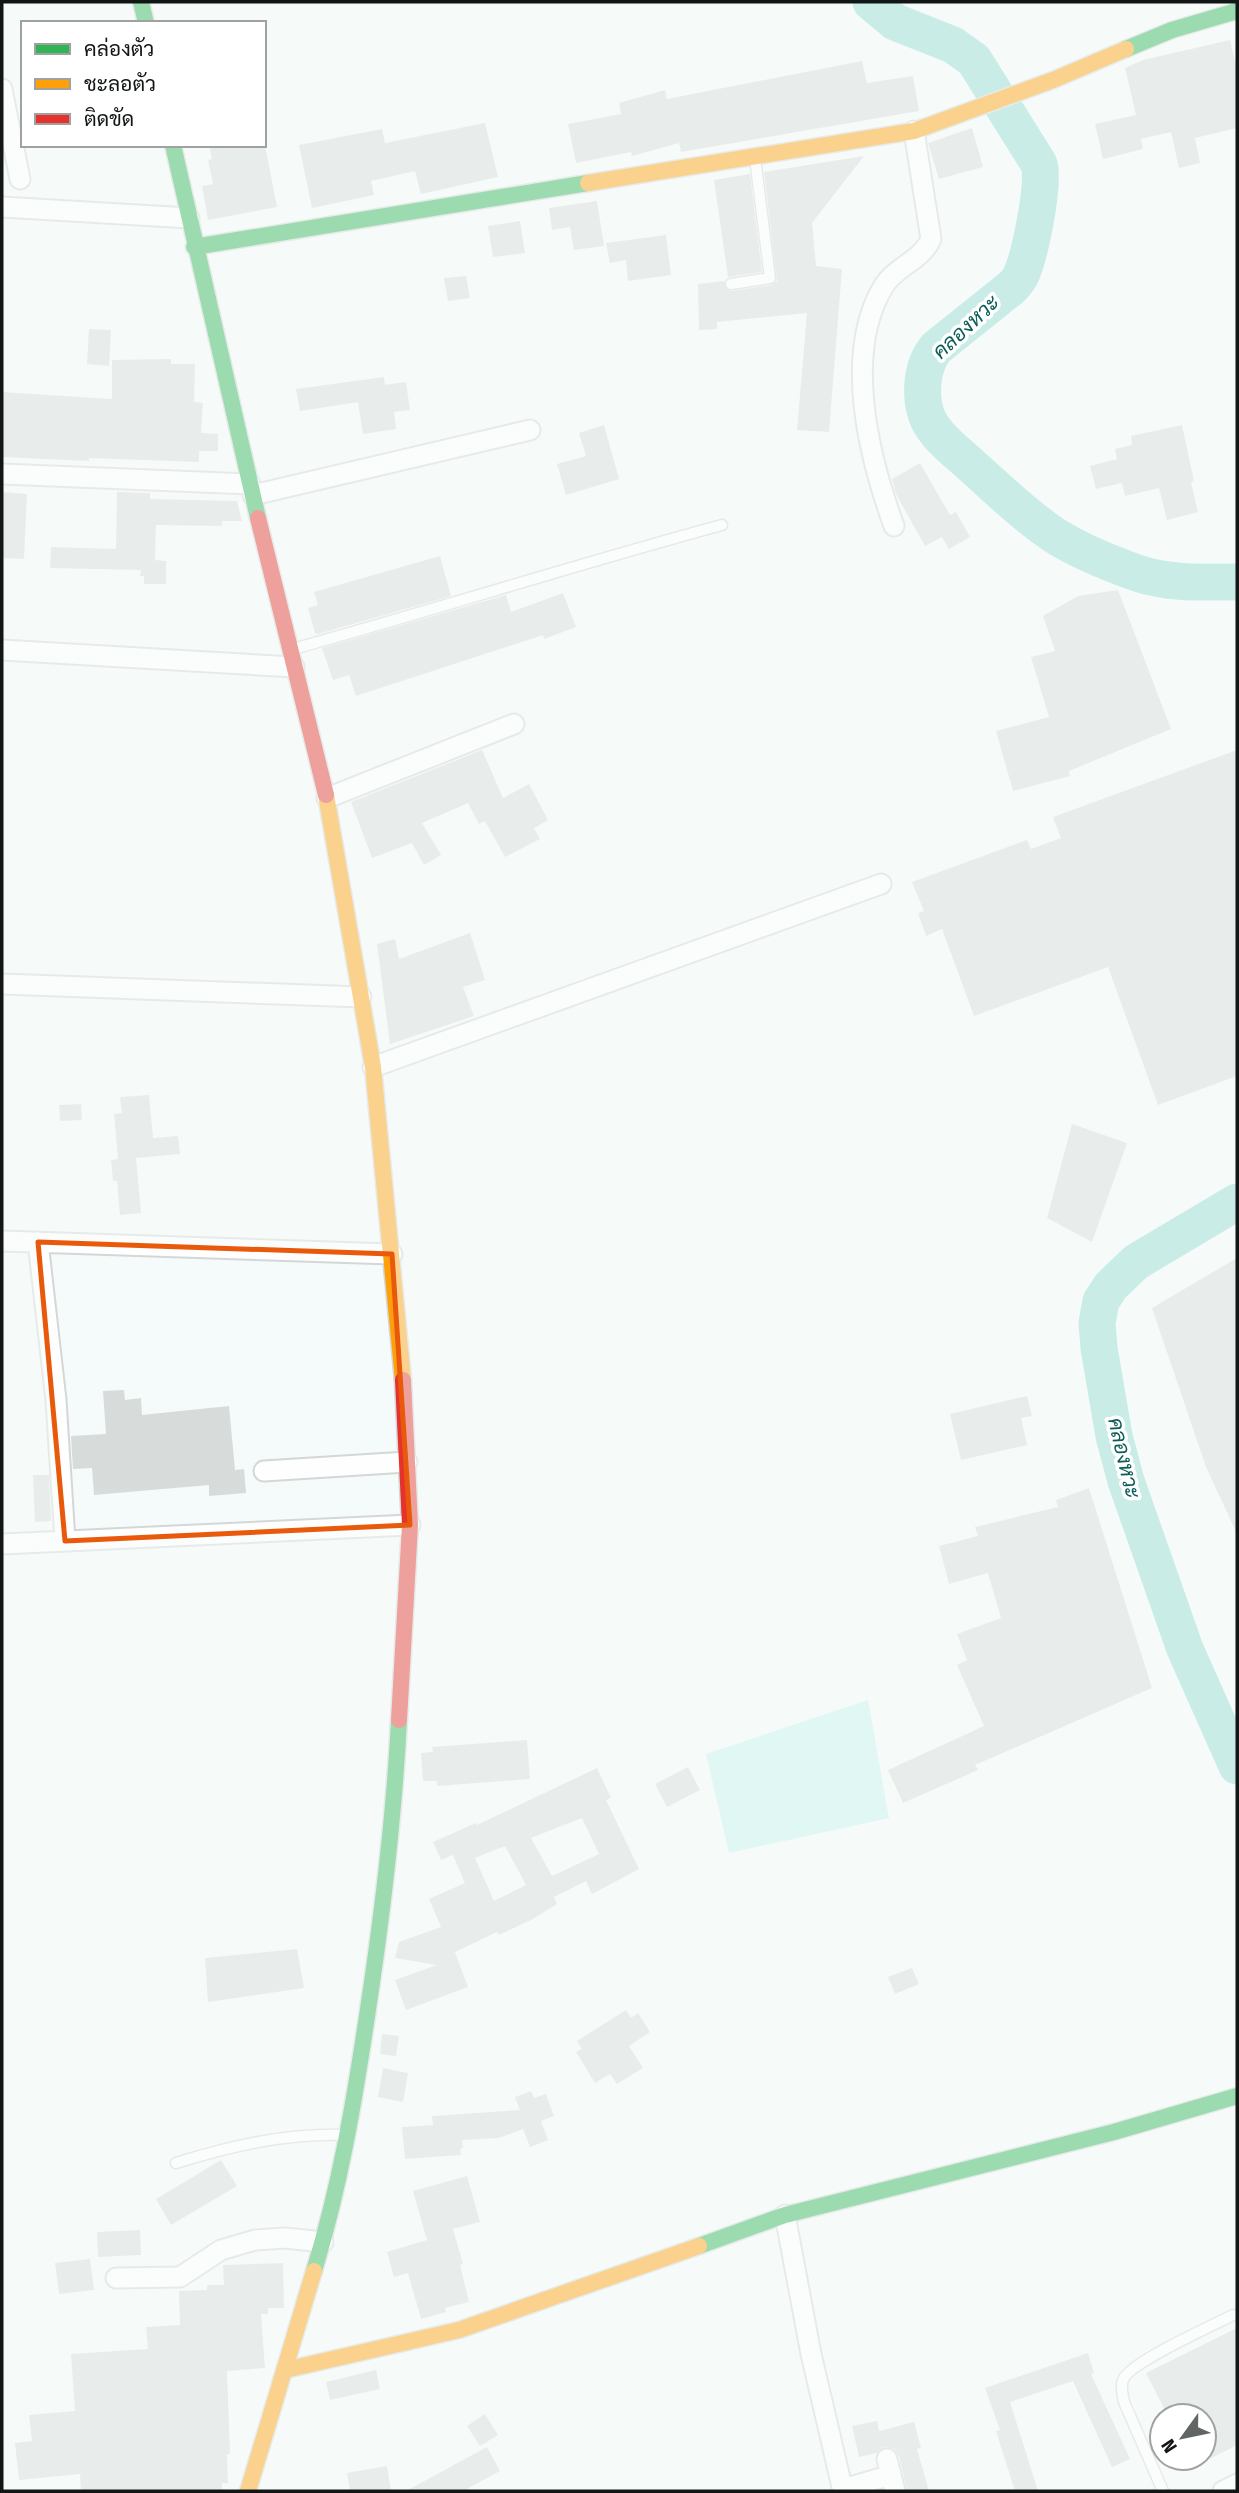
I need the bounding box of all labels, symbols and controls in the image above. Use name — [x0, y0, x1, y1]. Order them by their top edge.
legend — [21, 21, 266, 147]
text: คล่องตัว — [84, 36, 154, 62]
text: ชะลอตัว — [84, 71, 156, 97]
text: ติดขัด — [84, 106, 134, 132]
water label: คลองหวะ — [927, 289, 1005, 364]
water label: คลองหวะ — [1102, 1415, 1146, 1502]
north arrow — [1148, 2402, 1218, 2472]
text: N — [1156, 2435, 1182, 2457]

